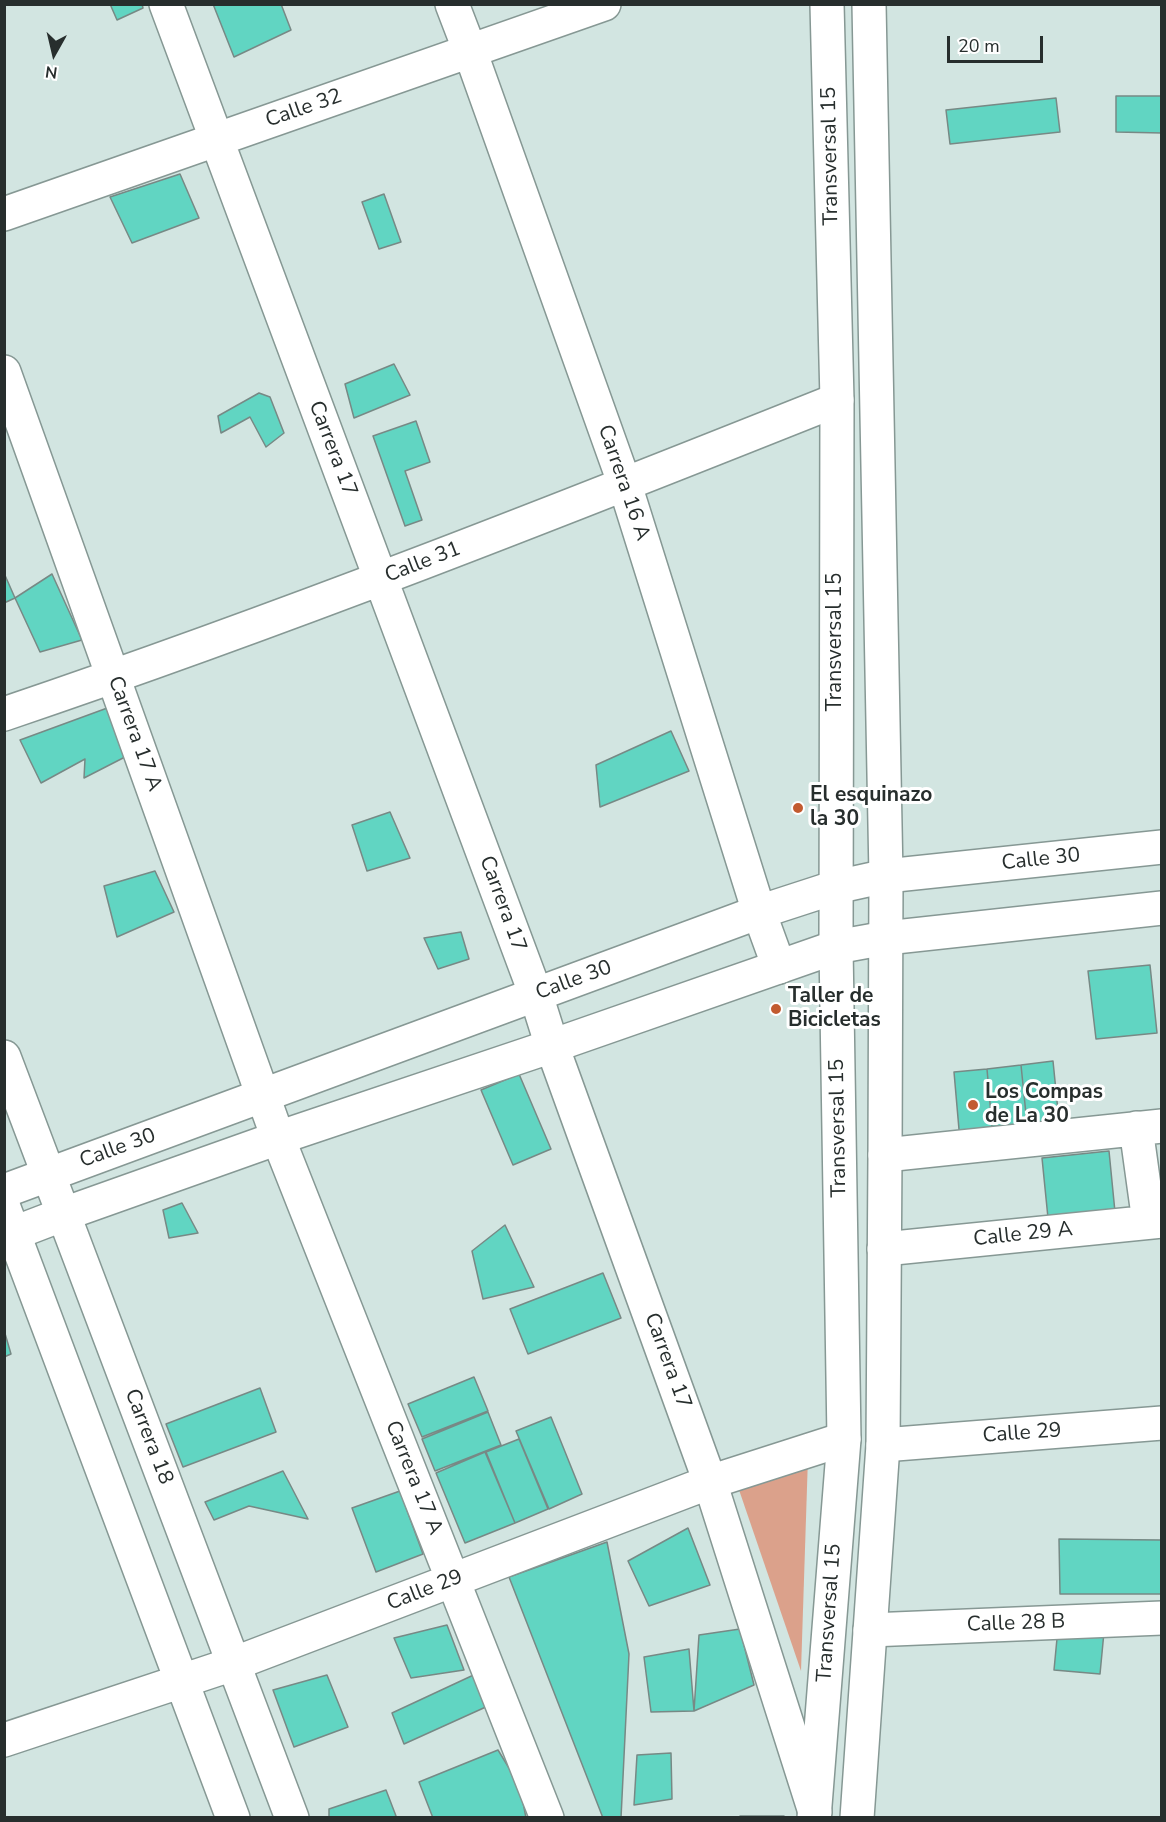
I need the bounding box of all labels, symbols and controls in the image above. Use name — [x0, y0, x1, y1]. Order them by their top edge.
north arrow — [24, 24, 84, 84]
scale bar — [950, 24, 1046, 62]
text: 20 m — [958, 34, 1000, 58]
text: N — [44, 60, 59, 84]
street label: Calle 32 — [263, 84, 345, 134]
street label: Transversal 15 — [817, 86, 845, 226]
street label: Carrera 17 — [302, 398, 362, 500]
street label: Carrera 16 A — [591, 422, 655, 544]
street label: Calle 31 — [382, 537, 464, 589]
street label: Transversal 15 — [823, 573, 849, 711]
street label: Carrera 17 A — [101, 673, 167, 795]
place label: El esquinazo la 30 — [810, 783, 932, 833]
marker: El esquinazo la 30 — [791, 801, 805, 815]
street label: Calle 30 — [1000, 843, 1082, 877]
street label: Carrera 17 — [473, 853, 531, 955]
street label: Calle 30 — [533, 956, 615, 1006]
place label: Taller de Bicicletas — [788, 984, 881, 1034]
marker: Taller de Bicicletas — [769, 1002, 783, 1016]
street label: Transversal 15 — [825, 1058, 853, 1198]
place label: Los Compas de La 30 — [985, 1080, 1103, 1130]
marker: Los Compas de La 30 — [966, 1098, 980, 1112]
street label: Calle 30 — [77, 1124, 159, 1174]
street label: Calle 29 A — [972, 1217, 1074, 1253]
street label: Carrera 17 — [638, 1310, 696, 1412]
street label: Carrera 18 — [118, 1386, 178, 1488]
street label: Carrera 17 A — [379, 1417, 447, 1539]
street label: Calle 29 — [982, 1419, 1062, 1449]
street label: Transversal 15 — [813, 1543, 847, 1683]
street label: Calle 29 — [384, 1565, 466, 1617]
street label: Calle 28 B — [966, 1610, 1066, 1638]

